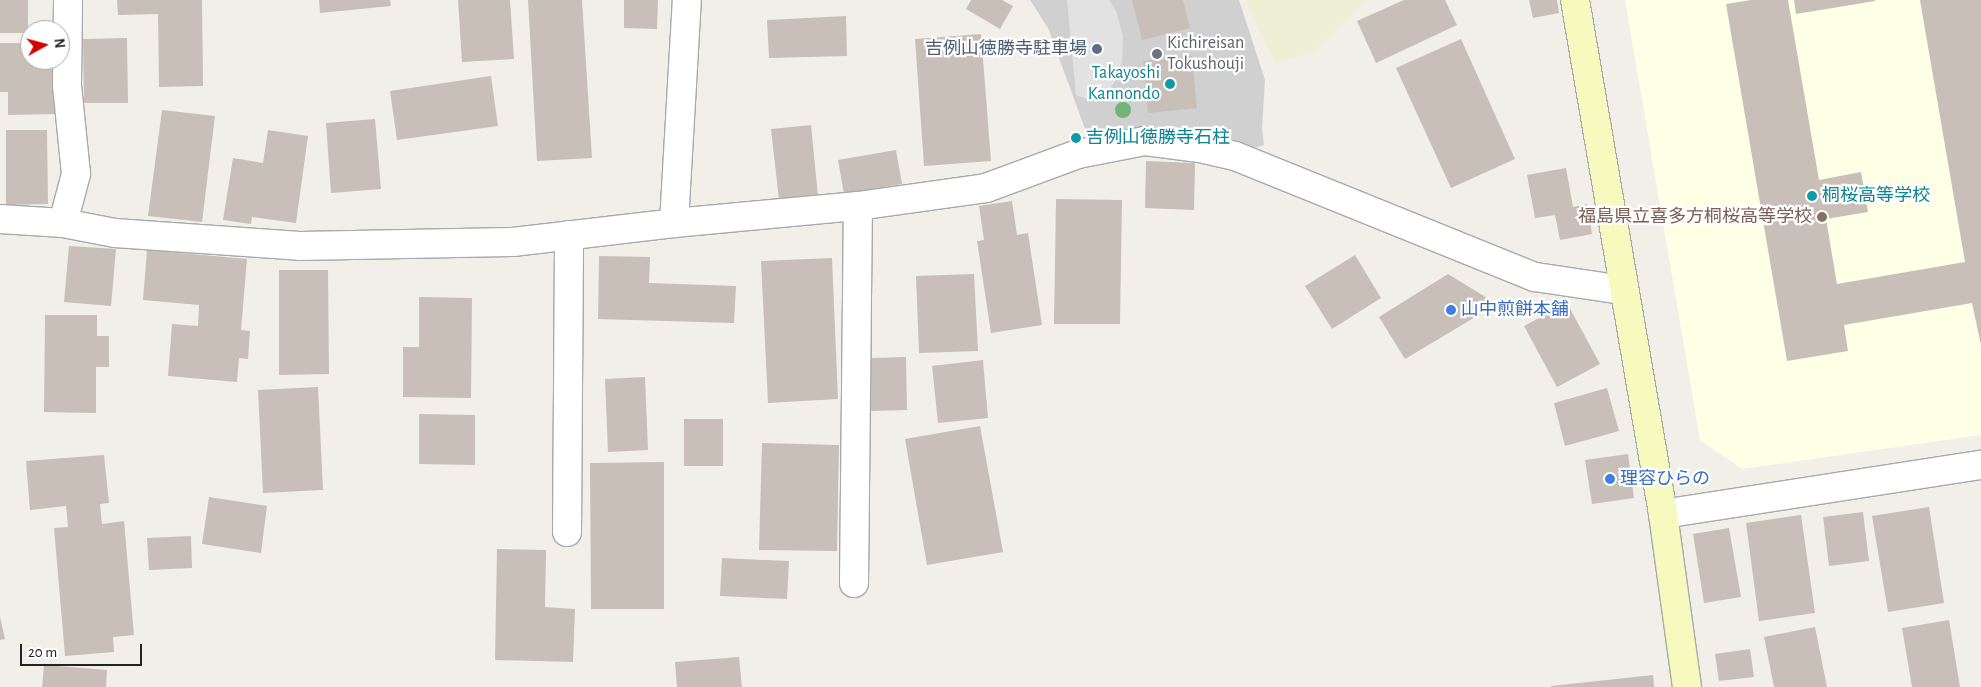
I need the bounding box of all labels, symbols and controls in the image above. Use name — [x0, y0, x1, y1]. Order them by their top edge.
north arrow — [20, 20, 70, 70]
place label: Kichireisan Tokushouji — [1167, 33, 1244, 76]
text: N — [51, 38, 66, 49]
place label: 吉例山徳勝寺駐車場 — [925, 38, 1087, 60]
marker: 吉例山徳勝寺駐車場 — [1091, 43, 1103, 55]
marker: Kichireisan Tokushouji — [1151, 48, 1163, 60]
place label: Takayoshi Kannondo — [1088, 63, 1160, 106]
marker: Takayoshi Kannondo — [1164, 78, 1176, 90]
place label: 吉例山徳勝寺石柱 — [1086, 127, 1230, 149]
marker: 吉例山徳勝寺石柱 — [1070, 132, 1082, 144]
place label: 桐桜高等学校 — [1822, 185, 1930, 207]
marker: 桐桜高等学校 — [1806, 190, 1818, 202]
place label: 福島県立喜多方桐桜高等学校 — [1578, 206, 1812, 228]
marker: 福島県立喜多方桐桜高等学校 — [1816, 211, 1828, 223]
place label: 山中煎餅本舗 — [1461, 299, 1569, 321]
marker: 山中煎餅本舗 — [1445, 304, 1457, 316]
place label: 理容ひらの — [1620, 468, 1710, 490]
marker: 理容ひらの — [1604, 473, 1616, 485]
scale bar — [22, 634, 145, 666]
text: 20 m — [28, 645, 57, 660]

